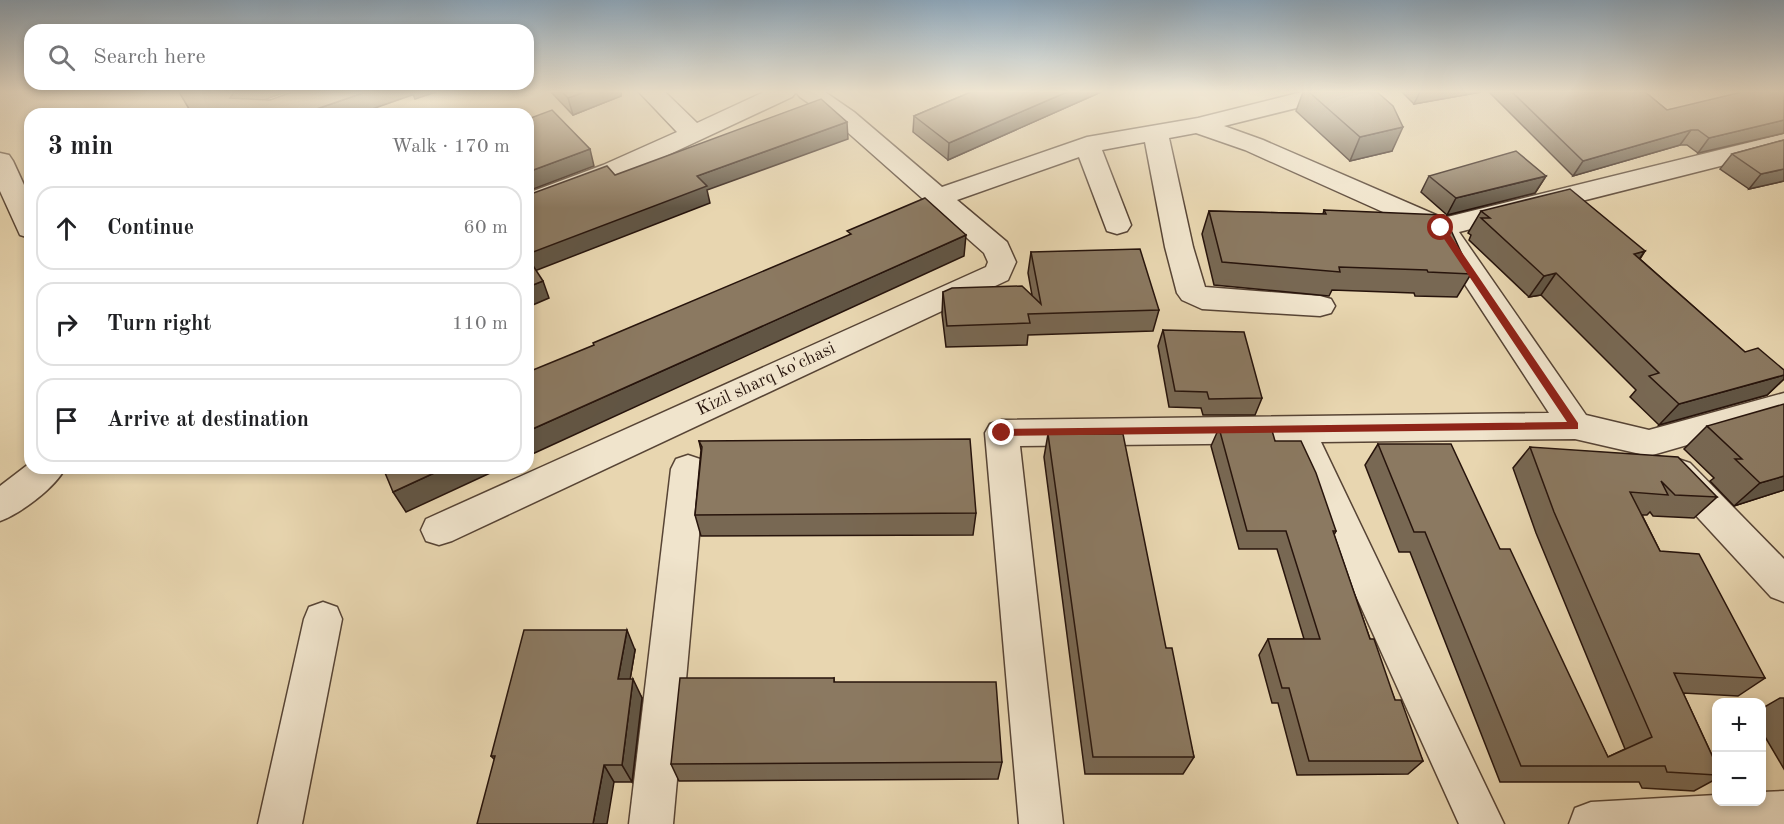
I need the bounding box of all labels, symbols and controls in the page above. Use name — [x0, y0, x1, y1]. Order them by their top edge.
search box — [24, 24, 534, 90]
icon: search — [45, 41, 78, 74]
text: Search here — [93, 46, 206, 68]
text: 3 min — [48, 134, 113, 160]
text: Walk · 170 m — [391, 137, 510, 157]
icon: ahead — [50, 212, 83, 245]
route start — [1427, 214, 1453, 240]
text: Continue — [107, 217, 194, 239]
text: 60 m — [463, 218, 508, 238]
icon: right — [50, 308, 83, 341]
text: Turn right — [107, 313, 211, 335]
text: 110 m — [452, 314, 508, 334]
street label: Kizil sharq ko'chasi — [694, 339, 838, 419]
icon: arrive — [50, 404, 83, 437]
text: Arrive at destination — [107, 409, 309, 431]
route end — [988, 419, 1014, 445]
map controls — [1712, 698, 1766, 806]
button: + — [1712, 698, 1766, 752]
button: − — [1712, 752, 1766, 806]

